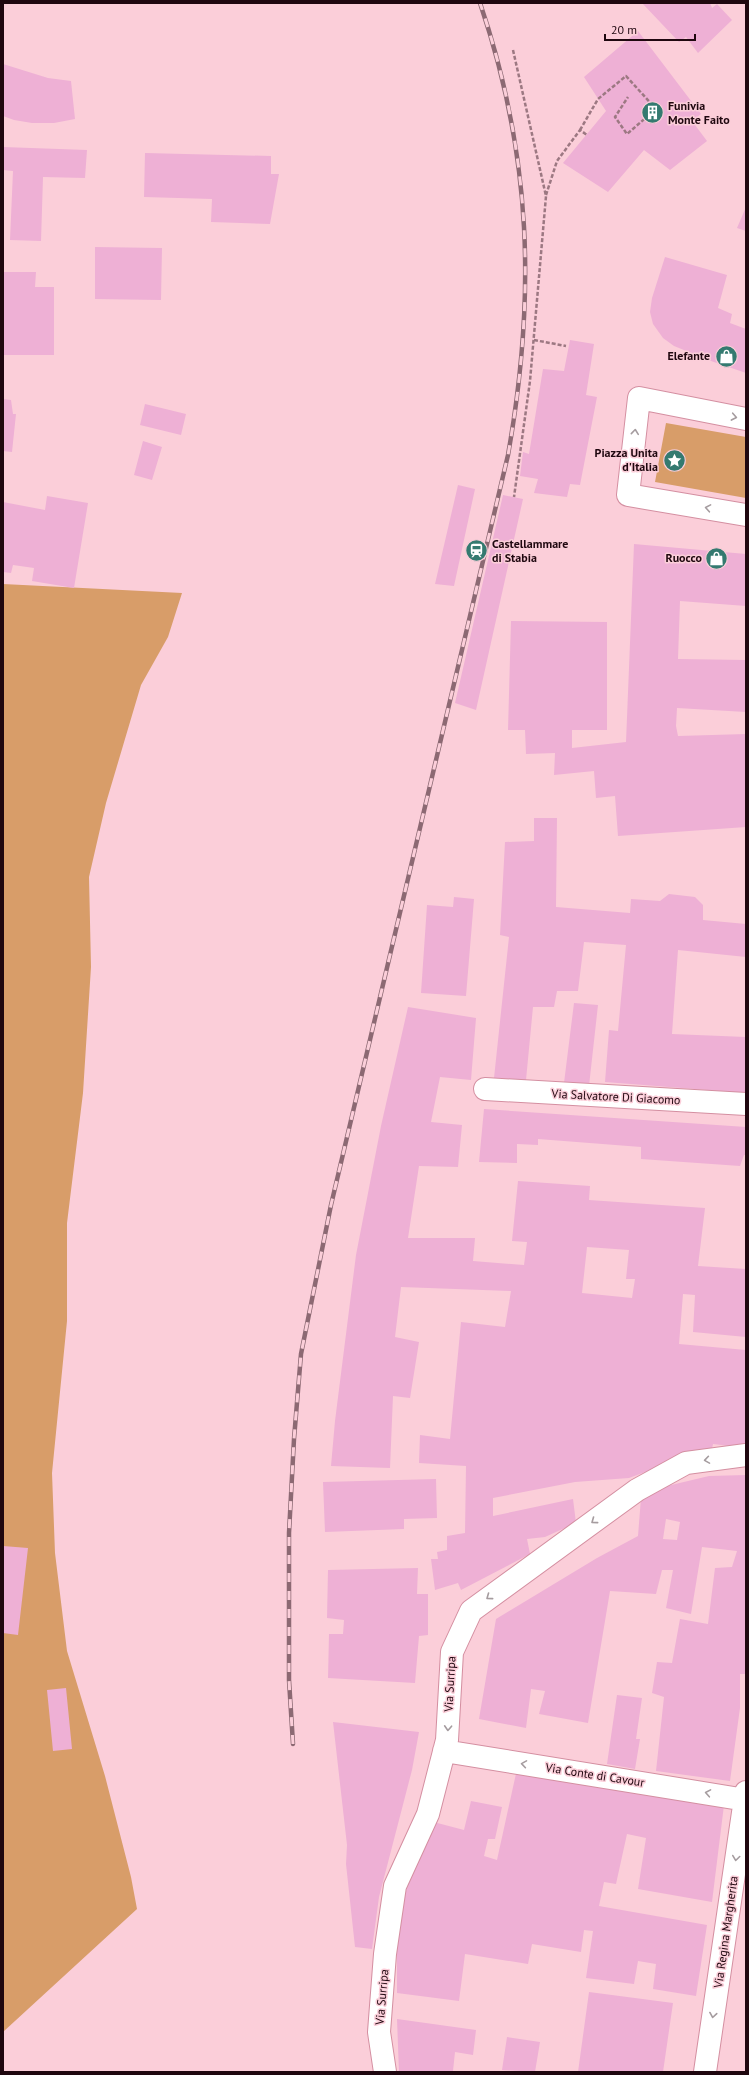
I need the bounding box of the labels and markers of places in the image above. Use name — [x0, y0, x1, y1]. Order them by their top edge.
place label: Funivia Monte Faito — [668, 98, 730, 127]
building icon: Funivia Monte Faito — [640, 100, 666, 126]
shop icon: Elefante — [713, 343, 739, 369]
place label: Elefante — [668, 348, 710, 363]
place label: Piazza Unita d'Italia — [595, 445, 658, 474]
place icon: Piazza Unita d'Italia — [661, 447, 687, 473]
place label: Castellammare di Stabia — [492, 536, 568, 565]
station icon: Castellammare di Stabia — [464, 538, 490, 564]
shop icon: Ruocco — [704, 545, 730, 571]
place label: Ruocco — [665, 550, 703, 565]

